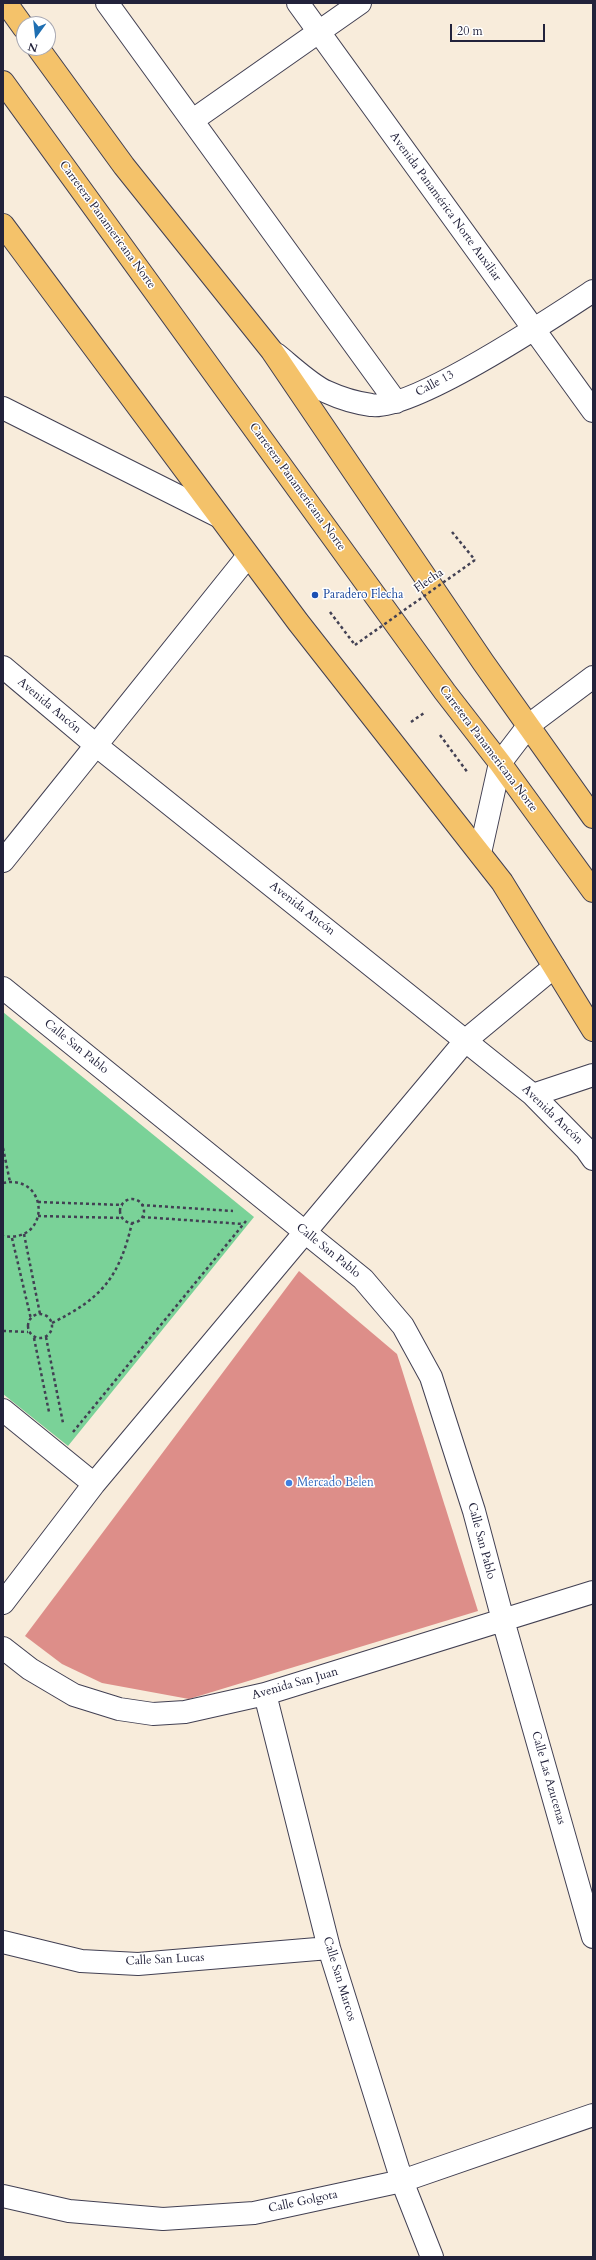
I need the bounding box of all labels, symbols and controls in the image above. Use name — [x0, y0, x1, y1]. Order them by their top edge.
north arrow — [16, 16, 56, 56]
scale bar — [452, 16, 547, 42]
text: 20 m — [457, 23, 483, 39]
text: N — [26, 39, 40, 56]
street label: Avenida Panamérica Norte Auxiliar — [386, 130, 504, 284]
street label: Carretera Panamericana Norte — [56, 158, 158, 292]
street label: Calle 13 — [413, 368, 457, 400]
street label: Carretera Panamericana Norte — [246, 420, 348, 554]
street label: Flecha — [412, 566, 446, 596]
place label: Paradero Flecha — [323, 588, 403, 602]
marker: Paradero Flecha — [310, 590, 320, 600]
street label: Avenida Ancón — [14, 675, 84, 737]
street label: Carretera Panamericana Norte — [436, 683, 540, 815]
street label: Avenida Ancón — [266, 879, 338, 939]
street label: Calle San Pablo — [41, 1017, 111, 1077]
street label: Avenida Ancón — [519, 1082, 585, 1148]
street label: Calle San Pablo — [293, 1221, 363, 1281]
place label: Mercado Belen — [297, 1476, 374, 1490]
marker: Mercado Belen — [284, 1478, 294, 1488]
street label: Calle San Pablo — [464, 1501, 498, 1581]
street label: Avenida San Juan — [250, 1665, 340, 1703]
street label: Calle Las Azucenas — [528, 1730, 568, 1826]
street label: Calle San Marcos — [319, 1935, 359, 2023]
street label: Calle San Lucas — [125, 1951, 205, 1969]
street label: Calle Golgota — [267, 2188, 339, 2216]

